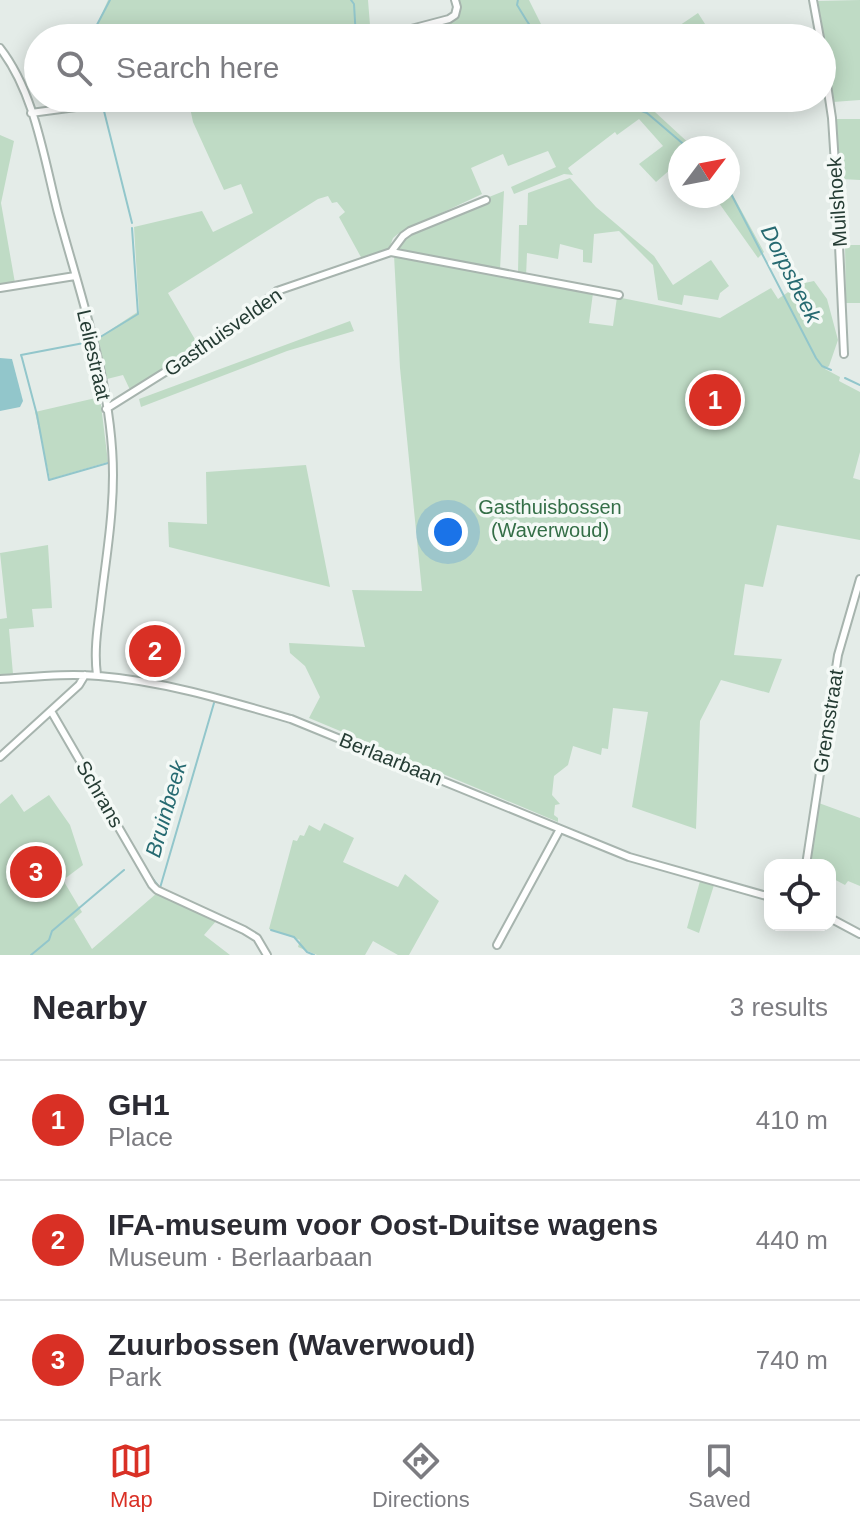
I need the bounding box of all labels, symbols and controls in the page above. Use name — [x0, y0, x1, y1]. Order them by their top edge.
search box — [24, 24, 836, 112]
icon: search — [52, 46, 96, 90]
text: Search here — [116, 51, 279, 84]
north arrow — [668, 136, 740, 208]
street label: Muilshoek — [823, 155, 851, 248]
water label: Dorpsbeek — [756, 221, 827, 328]
street label: Gasthuisvelden — [160, 283, 286, 381]
street label: Leliestraat — [73, 308, 115, 403]
pin: 1 — [689, 370, 741, 430]
park label: Gasthuisbossen (Waverwoud) — [478, 496, 622, 541]
your location — [428, 512, 468, 552]
pin: 2 — [129, 621, 181, 681]
street label: Grensstraat — [809, 667, 847, 774]
street label: Berlaarbaan — [336, 728, 446, 790]
street label: Schrans — [72, 757, 128, 831]
water label: Bruinbeek — [140, 757, 192, 860]
pin: 3 — [10, 842, 62, 902]
map controls — [764, 859, 836, 931]
button: locate — [764, 859, 836, 931]
text: Nearby — [32, 988, 147, 1026]
text: 3 results — [730, 992, 828, 1022]
text: GH1 — [108, 1088, 170, 1121]
text: 1 — [51, 1105, 65, 1135]
text: 410 m — [756, 1105, 828, 1135]
text: Place — [108, 1122, 173, 1152]
text: IFA-museum voor Oost-Duitse wagens — [108, 1208, 658, 1241]
text: 2 — [51, 1225, 65, 1255]
text: 440 m — [756, 1225, 828, 1255]
text: Museum · Berlaarbaan — [108, 1242, 372, 1272]
text: Zuurbossen (Waverwoud) — [108, 1328, 475, 1361]
text: 3 — [51, 1345, 65, 1375]
text: 740 m — [756, 1345, 828, 1375]
text: Park — [108, 1362, 161, 1392]
tab: Map — [109, 1439, 153, 1513]
tab: Directions — [372, 1439, 470, 1513]
tab: Saved — [688, 1439, 751, 1513]

